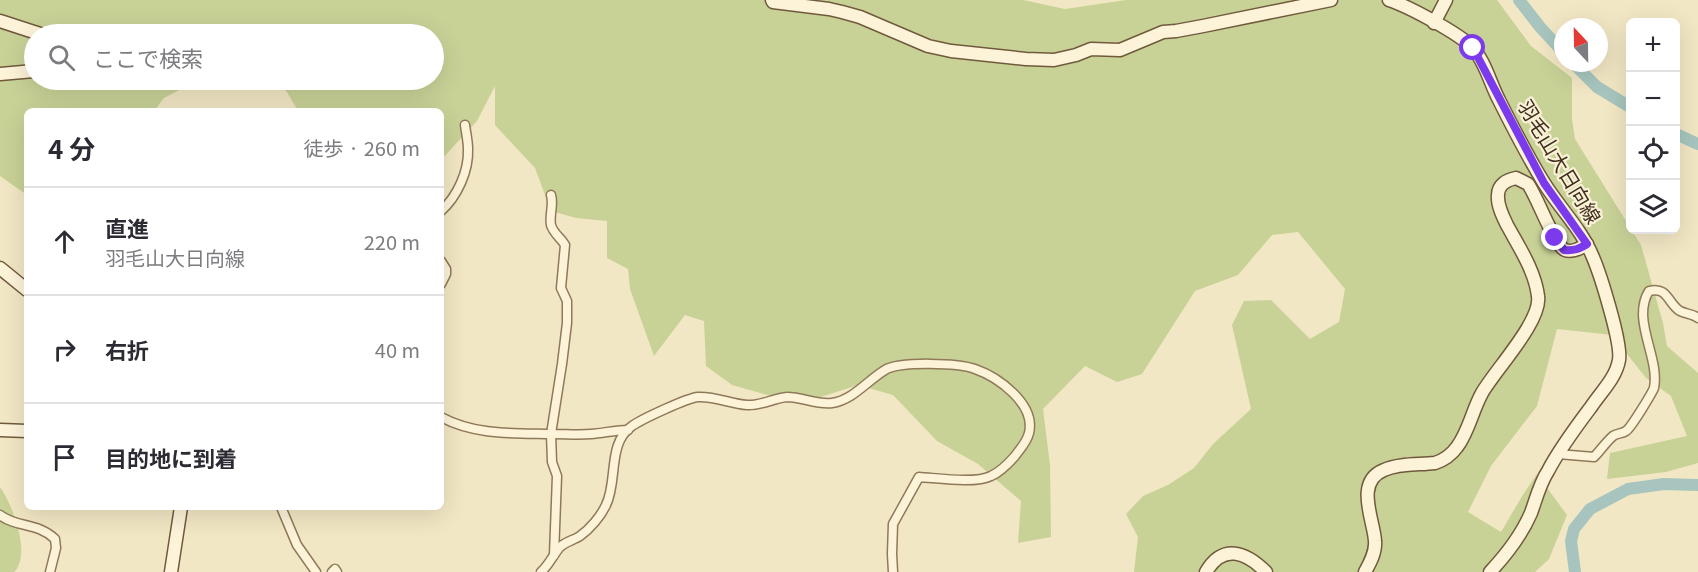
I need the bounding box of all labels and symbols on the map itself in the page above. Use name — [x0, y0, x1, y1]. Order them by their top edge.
north arrow — [1554, 18, 1608, 72]
route start — [1459, 34, 1485, 60]
street label: 羽毛山大日向線 — [1512, 94, 1609, 229]
route end — [1541, 224, 1567, 250]

